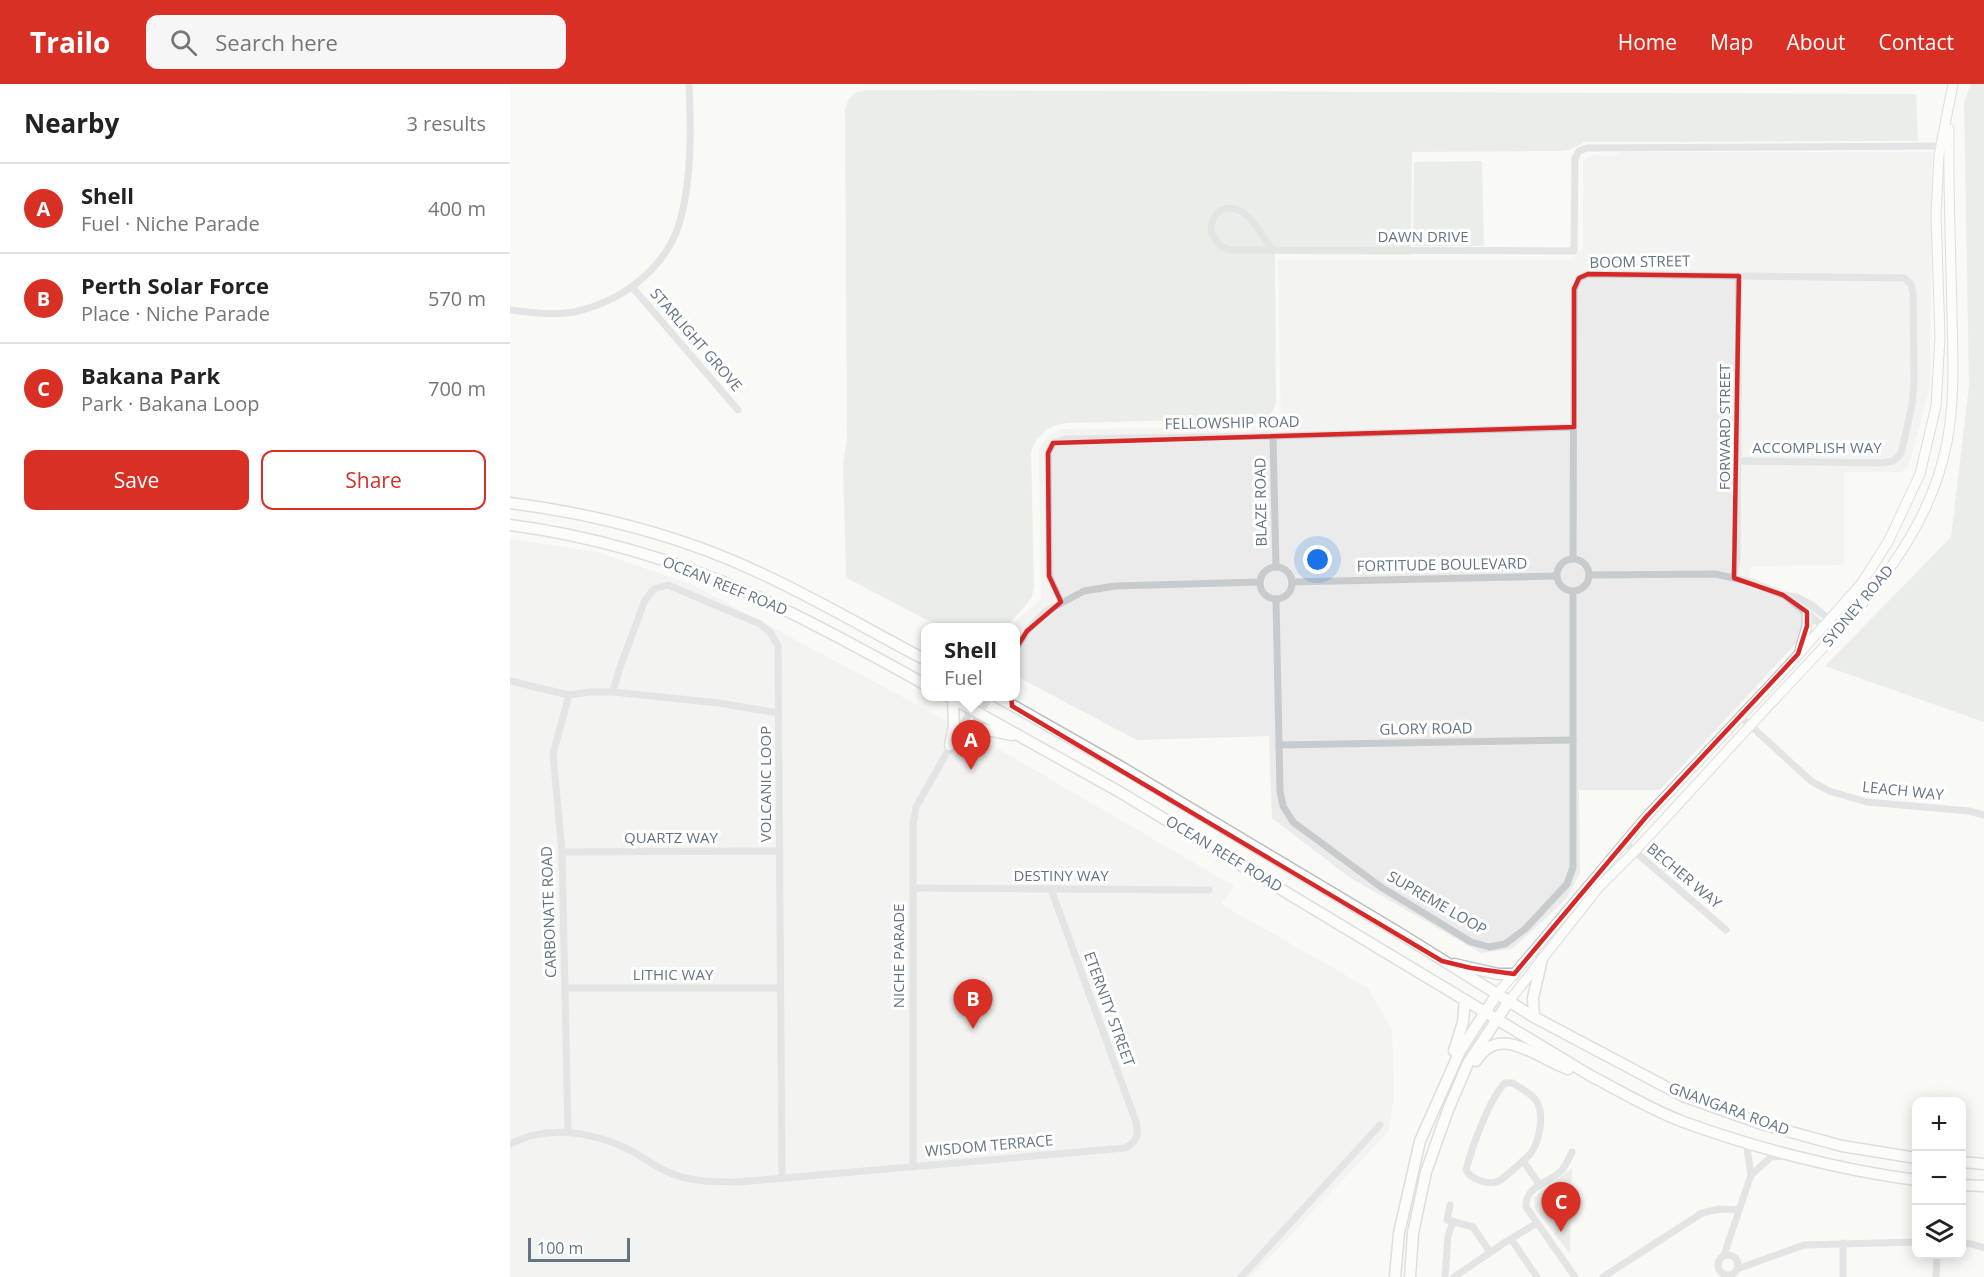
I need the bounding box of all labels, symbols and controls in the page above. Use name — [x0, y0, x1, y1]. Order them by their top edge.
search box — [146, 15, 566, 69]
text: Trailo — [30, 23, 110, 61]
icon: search — [167, 26, 200, 59]
text: Search here — [215, 27, 338, 57]
text: Home — [1618, 28, 1677, 56]
text: Map — [1710, 28, 1753, 56]
text: About — [1786, 28, 1846, 56]
text: Contact — [1879, 28, 1954, 56]
text: Nearby — [24, 105, 119, 141]
text: 3 results — [406, 110, 486, 137]
text: Shell — [81, 180, 134, 210]
text: A — [37, 195, 50, 222]
text: 400 m — [428, 195, 486, 222]
text: Fuel · Niche Parade — [81, 210, 260, 237]
street label: DAWN DRIVE — [1377, 226, 1469, 246]
street label: BOOM STREET — [1589, 250, 1691, 272]
text: Perth Solar Force — [81, 270, 269, 300]
street label: STARLIGHT GROVE — [646, 284, 747, 395]
text: B — [37, 285, 50, 312]
text: 570 m — [428, 285, 486, 312]
text: Place · Niche Parade — [81, 300, 270, 327]
text: Bakana Park — [81, 360, 220, 390]
street label: FORWARD STREET — [1714, 363, 1734, 490]
text: C — [37, 375, 50, 402]
text: 700 m — [428, 375, 486, 402]
text: Park · Bakana Loop — [81, 390, 259, 417]
street label: FELLOWSHIP ROAD — [1164, 411, 1300, 433]
street label: ACCOMPLISH WAY — [1752, 437, 1882, 457]
button: Save — [24, 450, 249, 510]
button: Share — [261, 450, 486, 510]
street label: BLAZE ROAD — [1249, 457, 1271, 547]
your location — [1303, 545, 1332, 574]
street label: OCEAN REEF ROAD — [660, 551, 791, 619]
street label: FORTITUDE BOULEVARD — [1357, 553, 1527, 575]
street label: SYDNEY ROAD — [1817, 560, 1897, 650]
popup — [921, 623, 1020, 701]
text: Shell — [944, 634, 997, 664]
text: Fuel — [944, 664, 983, 691]
street label: GLORY ROAD — [1379, 717, 1473, 739]
pin: A — [952, 720, 990, 770]
street label: VOLCANIC LOOP — [755, 726, 775, 842]
street label: LEACH WAY — [1861, 776, 1945, 804]
street label: OCEAN REEF ROAD — [1162, 810, 1287, 896]
street label: QUARTZ WAY — [624, 827, 719, 847]
street label: BECHER WAY — [1643, 838, 1727, 913]
street label: CARBONATE ROAD — [536, 846, 560, 978]
street label: DESTINY WAY — [1013, 865, 1109, 885]
street label: SUPREME LOOP — [1384, 866, 1491, 939]
street label: NICHE PARADE — [888, 904, 908, 1008]
street label: ETERNITY STREET — [1080, 948, 1140, 1070]
street label: LITHIC WAY — [633, 964, 714, 984]
pin: B — [954, 980, 992, 1029]
street label: GNANGARA ROAD — [1666, 1077, 1793, 1139]
map controls — [1912, 1097, 1966, 1259]
button: + — [1912, 1097, 1966, 1151]
street label: WISDOM TERRACE — [924, 1129, 1054, 1161]
button: − — [1912, 1151, 1966, 1205]
pin: C — [1542, 1182, 1580, 1232]
button: layers — [1912, 1205, 1966, 1259]
scale bar — [528, 1235, 630, 1262]
text: 100 m — [537, 1237, 583, 1259]

